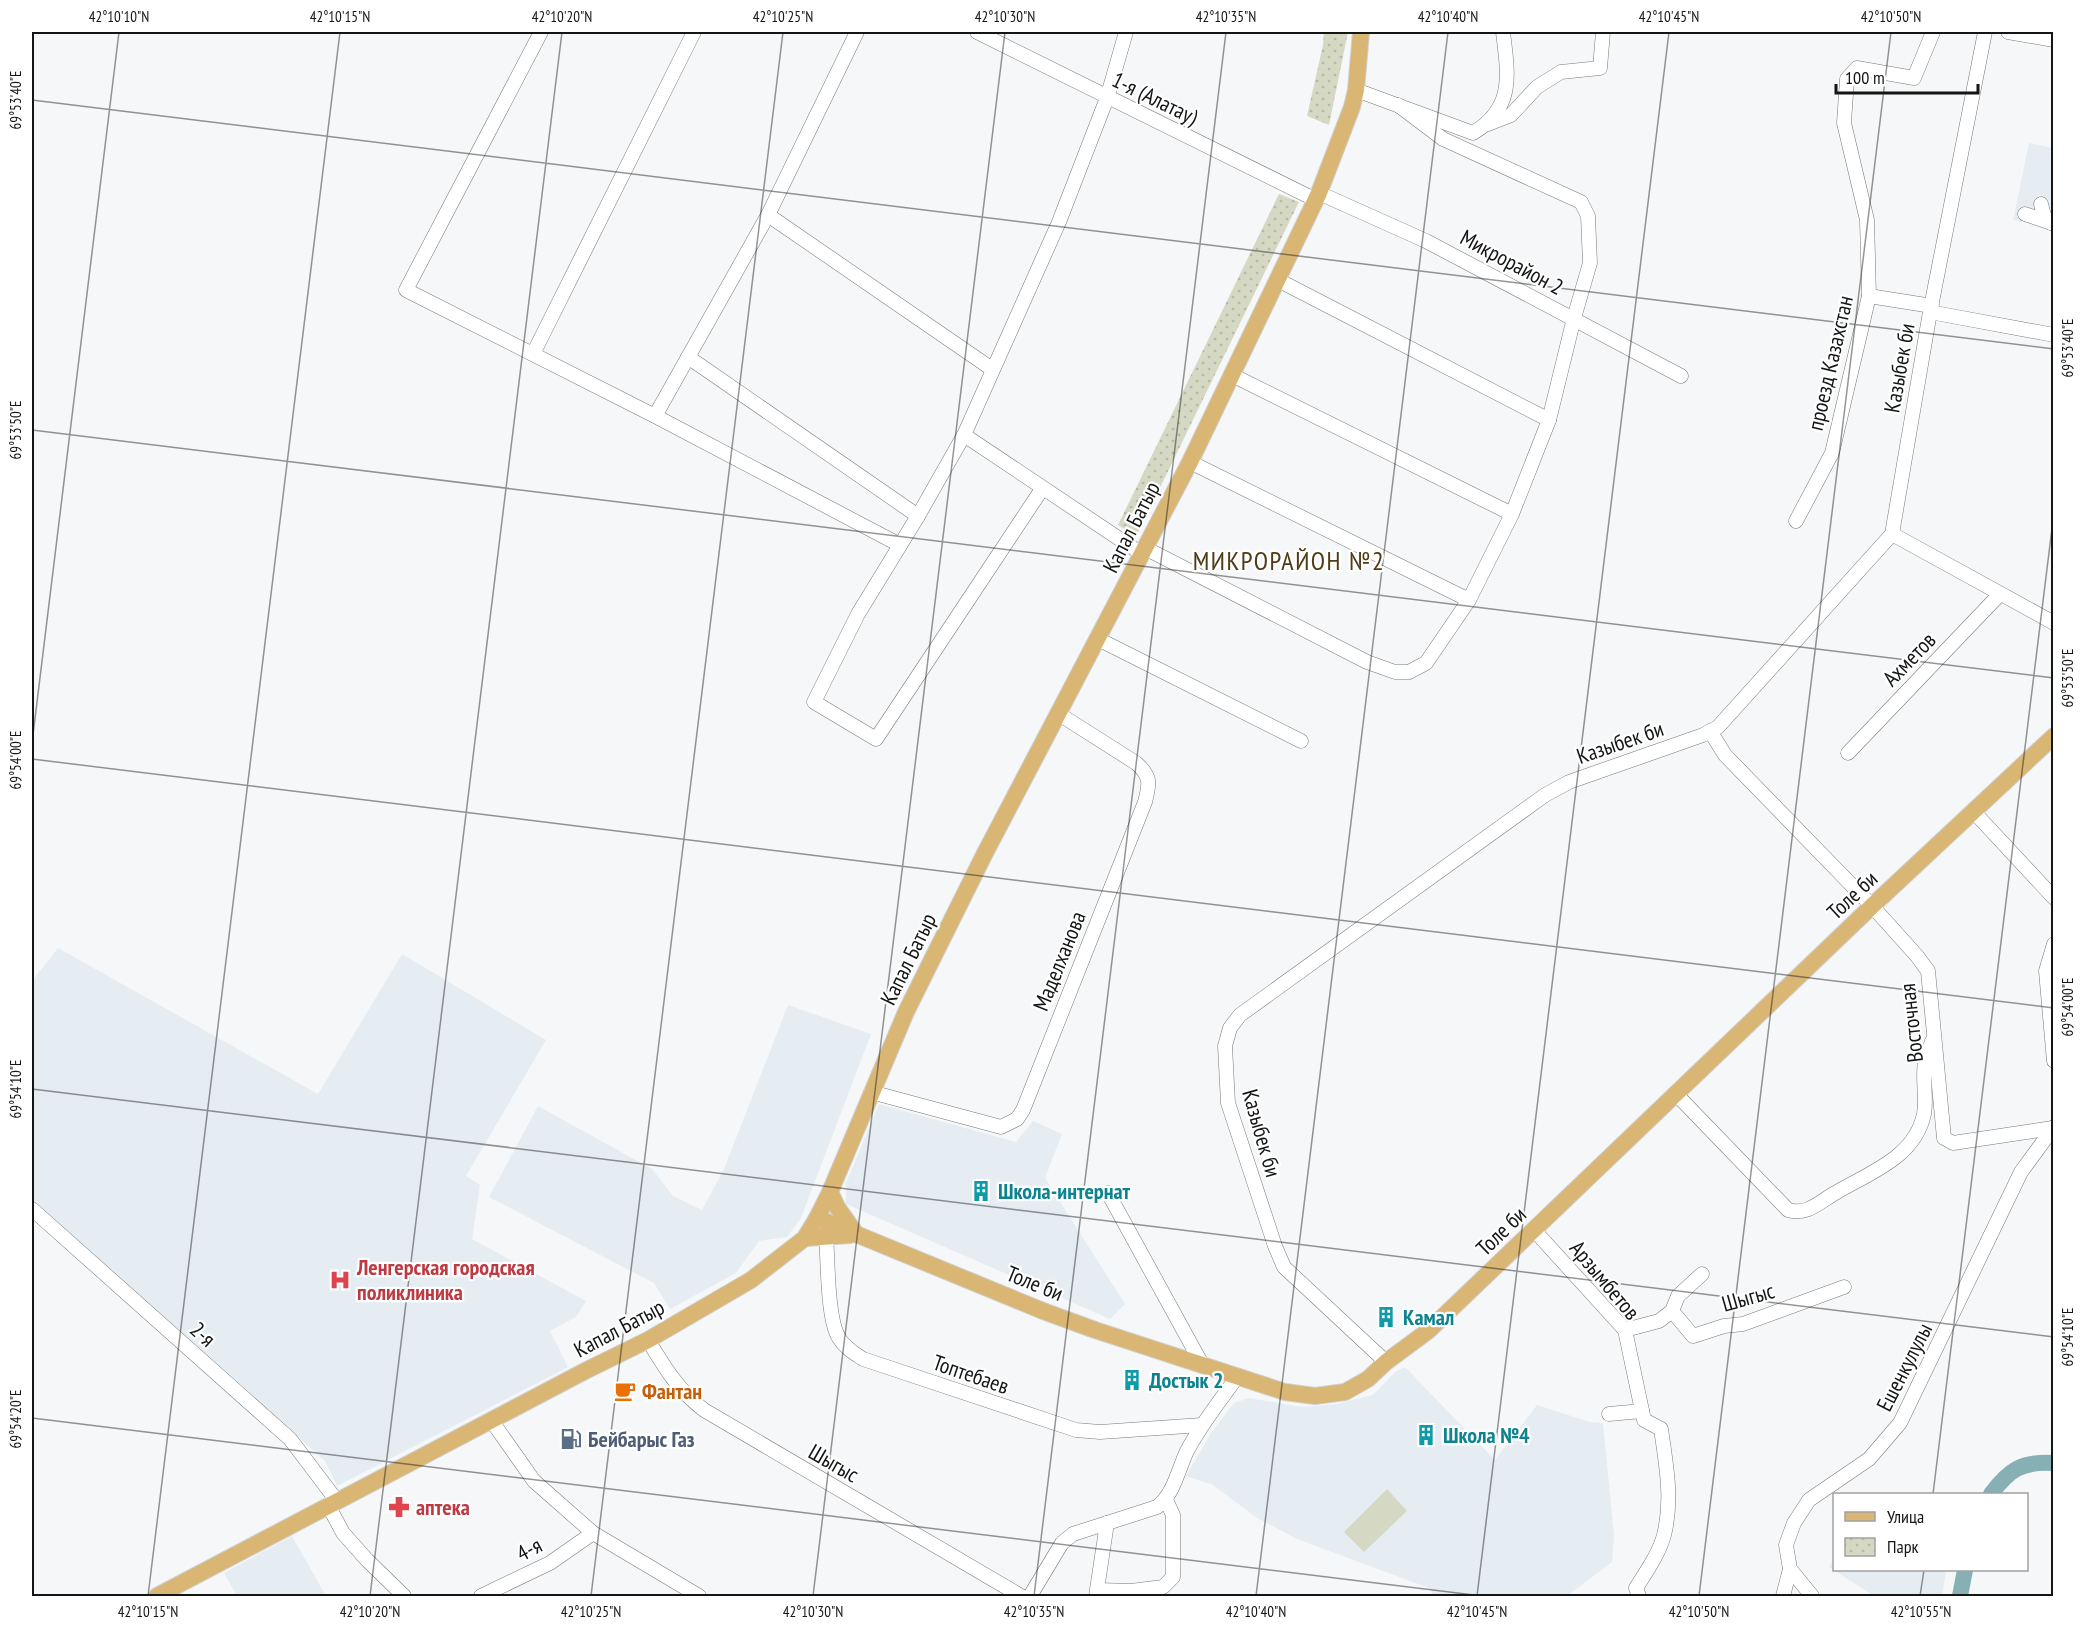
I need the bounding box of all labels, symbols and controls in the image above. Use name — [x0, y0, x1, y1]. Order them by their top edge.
text: 42°10'10"N — [89, 7, 149, 26]
text: 42°10'15"N — [310, 7, 370, 26]
text: 42°10'20"N — [532, 7, 592, 26]
text: 42°10'25"N — [753, 7, 813, 26]
text: 42°10'30"N — [975, 7, 1035, 26]
text: 42°10'35"N — [1196, 7, 1256, 26]
text: 42°10'40"N — [1418, 7, 1478, 26]
text: 42°10'45"N — [1639, 7, 1699, 26]
text: 42°10'50"N — [1861, 7, 1921, 26]
scale bar — [1836, 57, 1978, 95]
street label: 1-я (Алатау) — [1108, 65, 1203, 131]
text: 100 m — [1845, 66, 1885, 89]
text: 69°53'40"E — [6, 70, 25, 130]
street label: Микрорайон 2 — [1456, 223, 1568, 301]
street label: проезд Казахстан — [1801, 293, 1859, 433]
text: 69°53'40"E — [2058, 318, 2077, 378]
street label: Казыбек би — [1877, 321, 1921, 415]
text: 69°53'50"E — [6, 400, 25, 460]
street label: Капал Батыр — [1096, 477, 1166, 577]
district label: МИКРОРАЙОН №2 — [1193, 544, 1385, 577]
street label: Ахметов — [1876, 626, 1942, 692]
text: 69°53'50"E — [2058, 648, 2077, 708]
street label: Казыбек би — [1573, 714, 1667, 770]
text: 69°54'00"E — [6, 730, 25, 790]
street label: Толе би — [1821, 865, 1883, 925]
street label: Маделханова — [1026, 907, 1092, 1015]
street label: Капал Батыр — [874, 909, 942, 1009]
text: 69°54'00"E — [2058, 977, 2077, 1037]
street label: Восточная — [1893, 982, 1929, 1064]
text: 69°54'10"E — [6, 1059, 25, 1119]
street label: Казыбек би — [1236, 1086, 1288, 1180]
place label: Школа-интернат — [998, 1177, 1130, 1205]
building icon: Школа-интернат — [969, 1179, 993, 1203]
street label: Толе би — [1470, 1200, 1532, 1262]
street label: Арзымбетов — [1564, 1235, 1646, 1325]
place label: Ленгерская городская поликлиника — [356, 1253, 535, 1306]
street label: Толе би — [1002, 1259, 1068, 1307]
hospital icon: Ленгерская городская поликлиника — [328, 1268, 352, 1292]
street label: Шыгыс — [1718, 1276, 1778, 1318]
street label: Капал Батыр — [569, 1293, 669, 1363]
place label: Камал — [1403, 1303, 1454, 1331]
building icon: Камал — [1374, 1305, 1398, 1329]
text: 69°54'10"E — [2058, 1307, 2077, 1367]
street label: 2-я — [184, 1315, 222, 1353]
street label: Ешенкулулы — [1870, 1318, 1938, 1416]
street label: Топтебаев — [929, 1348, 1013, 1400]
place label: Достык 2 — [1149, 1366, 1224, 1394]
building icon: Достык 2 — [1120, 1368, 1144, 1392]
place label: Фантан — [642, 1377, 702, 1405]
cafe icon: Фантан — [613, 1379, 637, 1403]
text: 69°54'20"E — [6, 1389, 25, 1449]
place label: Школа №4 — [1443, 1421, 1530, 1449]
building icon: Школа №4 — [1414, 1423, 1438, 1447]
place label: Бейбарыс Газ — [588, 1425, 695, 1453]
fuel station icon: Бейбарыс Газ — [559, 1427, 583, 1451]
street label: Шыгыс — [804, 1438, 864, 1489]
place label: аптека — [416, 1493, 470, 1521]
legend — [1833, 1493, 2028, 1571]
pharmacy icon: аптека — [387, 1495, 411, 1519]
text: Улица — [1887, 1505, 1924, 1528]
street label: 4-я — [511, 1531, 547, 1567]
text: Парк — [1887, 1535, 1918, 1558]
text: 42°10'15"N — [118, 1602, 178, 1621]
text: 42°10'20"N — [340, 1602, 400, 1621]
text: 42°10'25"N — [561, 1602, 621, 1621]
text: 42°10'30"N — [783, 1602, 843, 1621]
text: 42°10'35"N — [1004, 1602, 1064, 1621]
text: 42°10'40"N — [1226, 1602, 1286, 1621]
text: 42°10'45"N — [1447, 1602, 1507, 1621]
text: 42°10'50"N — [1669, 1602, 1729, 1621]
text: 42°10'55"N — [1891, 1602, 1951, 1621]

